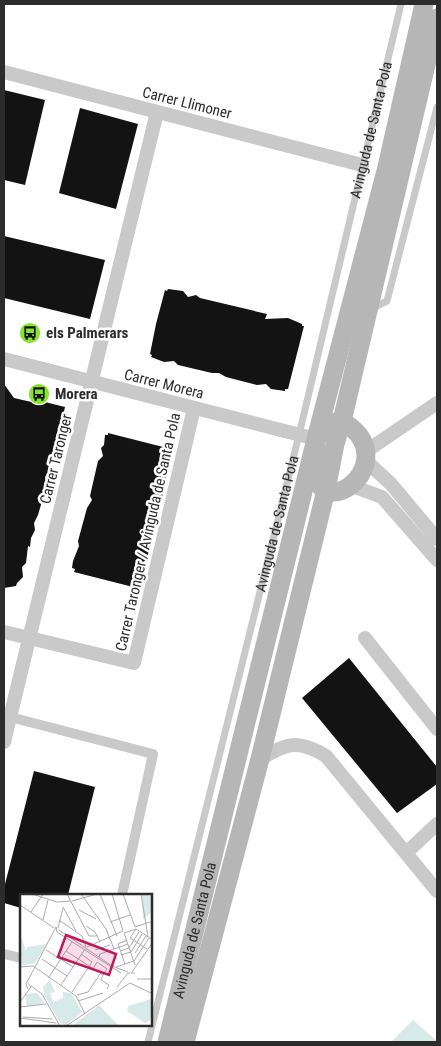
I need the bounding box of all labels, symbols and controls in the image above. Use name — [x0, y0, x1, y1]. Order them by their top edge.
street label: Avinguda de Santa Pola — [346, 60, 396, 200]
street label: Carrer Llimoner — [140, 83, 234, 123]
bus stop icon: els Palmerars — [18, 321, 42, 345]
place label: els Palmerars — [46, 324, 129, 342]
street label: Carrer Morera — [122, 365, 206, 403]
bus stop icon: Morera — [27, 382, 51, 406]
place label: Morera — [55, 385, 98, 403]
street label: Carrer Taronger / Avinguda de Santa Pola — [112, 411, 184, 653]
street label: Carrer Taronger — [36, 412, 76, 506]
street label: Avinguda de Santa Pola — [251, 454, 303, 594]
street label: Avinguda de Santa Pola — [169, 860, 220, 1000]
inset map — [20, 894, 152, 1026]

